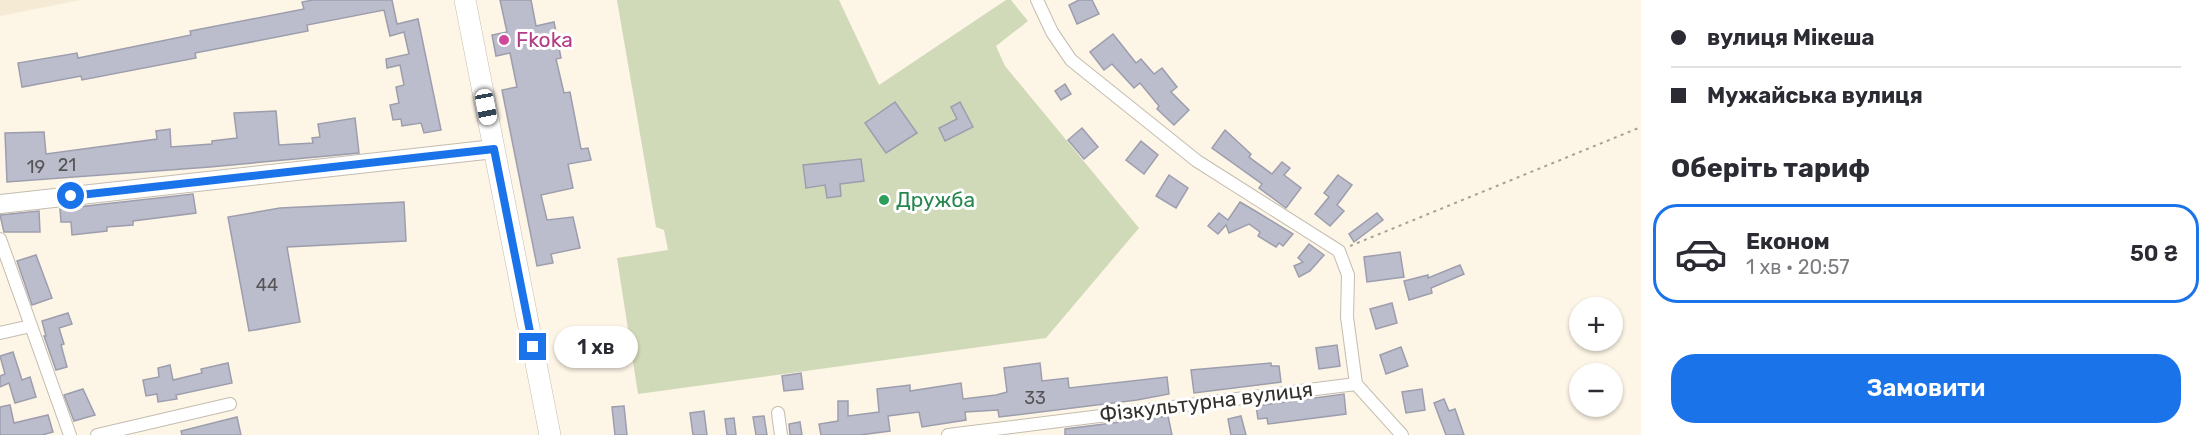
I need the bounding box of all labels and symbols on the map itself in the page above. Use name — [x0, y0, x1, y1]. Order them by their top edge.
place label: Fkoka — [516, 27, 573, 52]
marker: Fkoka — [497, 33, 511, 47]
car — [474, 88, 498, 126]
house number: 21 — [58, 154, 76, 176]
house number: 19 — [27, 156, 45, 178]
route start — [57, 182, 84, 209]
place label: Дружба — [896, 187, 975, 212]
marker: Дружба — [877, 193, 891, 207]
house number: 44 — [256, 274, 278, 296]
callout: 1 хв — [554, 326, 638, 368]
route end — [519, 333, 546, 360]
street label: Фізкультурна вулиця — [1098, 376, 1314, 427]
house number: 33 — [1024, 387, 1046, 409]

